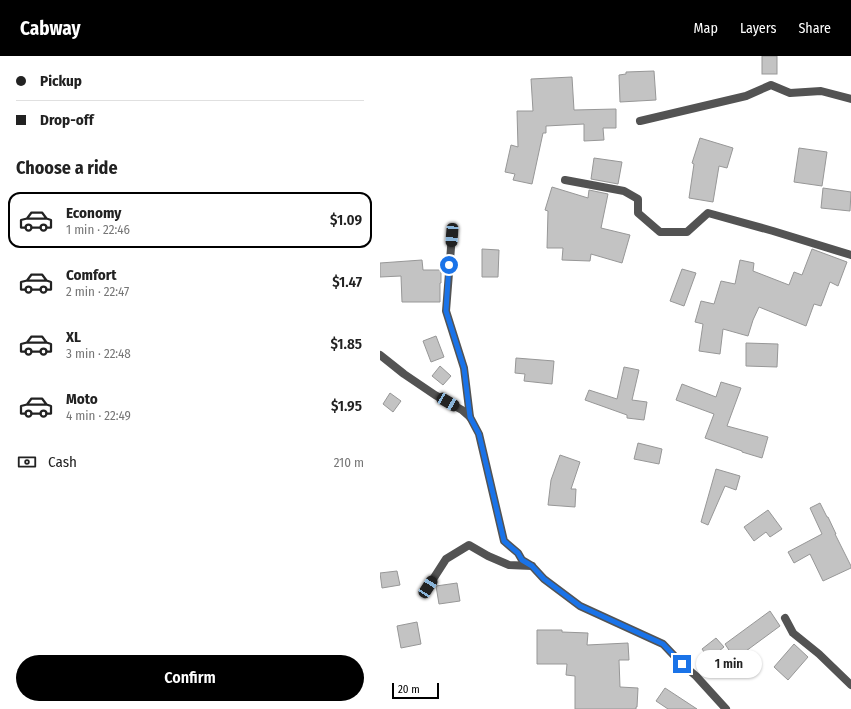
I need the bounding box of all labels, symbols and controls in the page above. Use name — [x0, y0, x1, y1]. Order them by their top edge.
text: Cabway — [20, 17, 80, 40]
text: Map — [694, 20, 718, 37]
text: Layers — [740, 20, 776, 37]
text: Share — [798, 20, 831, 37]
text: Pickup — [40, 72, 82, 90]
text: Drop-off — [40, 111, 94, 129]
text: Choose a ride — [16, 157, 118, 179]
icon: car — [18, 202, 54, 238]
text: Economy — [66, 204, 121, 222]
text: $1.09 — [330, 211, 362, 229]
text: 1 min · 22:46 — [66, 222, 130, 237]
car — [445, 223, 459, 247]
route start — [440, 256, 458, 274]
icon: car — [18, 264, 54, 300]
text: Comfort — [66, 266, 117, 284]
text: $1.47 — [332, 273, 362, 291]
text: 2 min · 22:47 — [66, 284, 129, 299]
icon: car — [18, 326, 54, 362]
text: XL — [66, 328, 81, 346]
text: $1.85 — [330, 335, 362, 353]
text: 3 min · 22:48 — [66, 346, 131, 361]
icon: car — [18, 388, 54, 424]
text: Moto — [66, 390, 98, 408]
car — [435, 391, 461, 413]
text: $1.95 — [331, 397, 362, 415]
text: 4 min · 22:49 — [66, 408, 131, 423]
icon: cash — [16, 451, 38, 473]
text: Cash — [48, 453, 77, 471]
text: 210 m — [334, 455, 364, 470]
car — [416, 574, 440, 600]
callout: 1 min — [696, 650, 762, 678]
button: Confirm — [16, 655, 364, 701]
route end — [673, 655, 691, 673]
text: 1 min — [715, 656, 743, 671]
scale bar — [392, 681, 439, 700]
text: 20 m — [398, 683, 420, 696]

